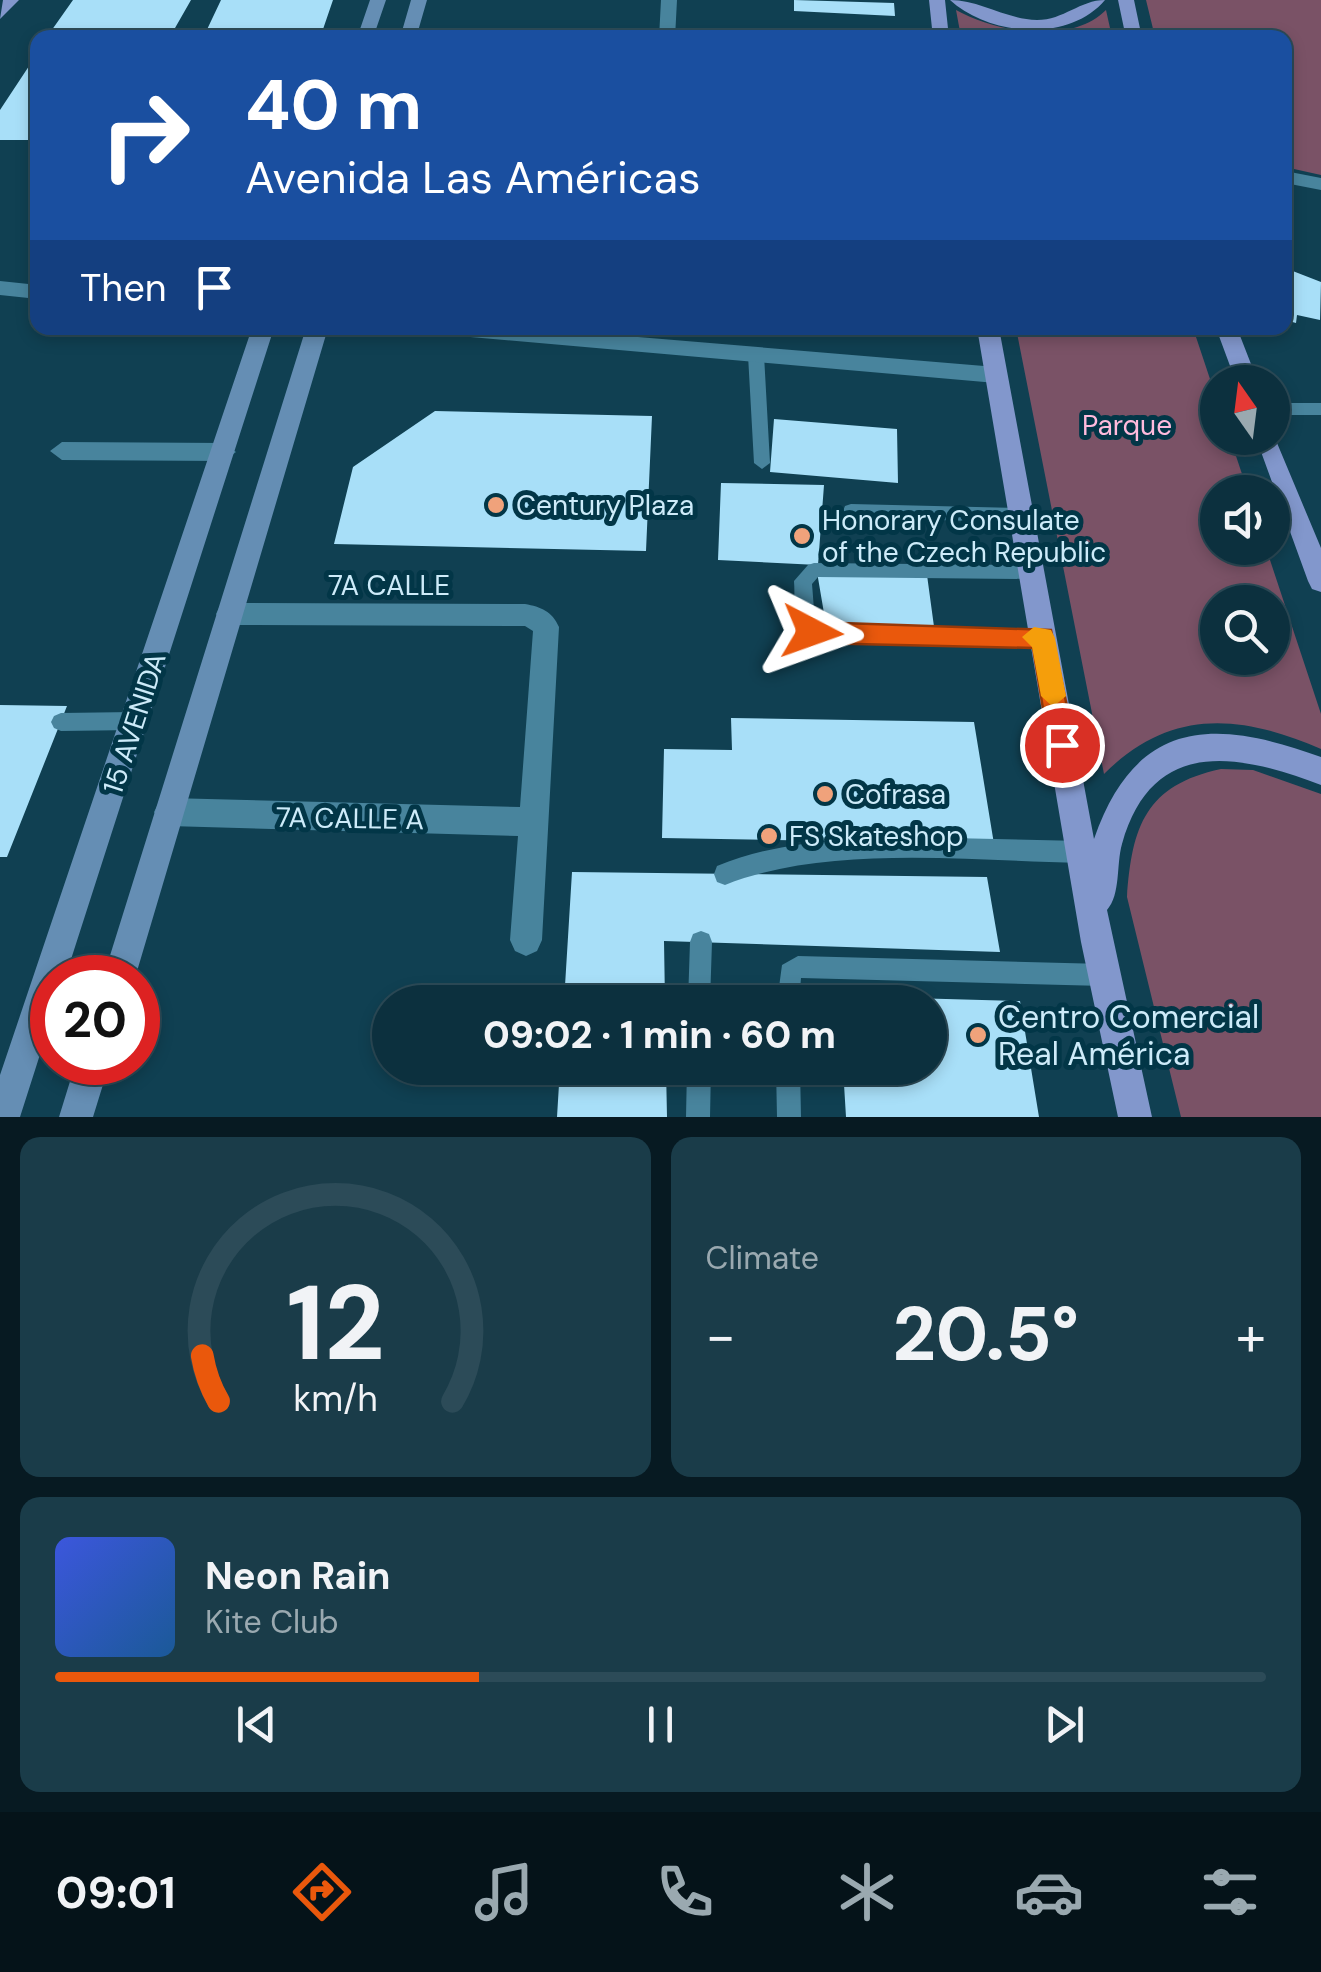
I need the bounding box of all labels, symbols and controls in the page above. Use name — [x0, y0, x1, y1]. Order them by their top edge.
text: 40 m — [245, 60, 422, 151]
icon: right — [80, 70, 210, 200]
text: Avenida Las Américas — [245, 148, 701, 207]
icon: arrive — [187, 260, 242, 315]
text: Then — [80, 263, 167, 313]
north arrow — [1200, 365, 1290, 455]
map controls — [1200, 365, 1290, 675]
park label: Parque — [1082, 407, 1172, 444]
button: sound — [1200, 475, 1290, 565]
place label: Century Plaza — [516, 487, 694, 524]
marker: Century Plaza — [485, 494, 507, 516]
place label: Honorary Consulate of the Czech Republic — [822, 502, 1106, 571]
marker: Honorary Consulate of the Czech Republic — [791, 525, 813, 547]
street label: 7A CALLE — [328, 567, 450, 604]
position arrow — [760, 580, 864, 684]
button: search — [1200, 585, 1290, 675]
street label: 15 AVENIDA — [94, 648, 175, 798]
pin — [1020, 703, 1105, 788]
icon: arrive — [1035, 718, 1090, 773]
place label: Cofrasa — [845, 776, 946, 813]
marker: Cofrasa — [814, 783, 836, 805]
street label: 7A CALLE A — [276, 799, 424, 838]
place label: FS Skateshop — [789, 818, 964, 855]
marker: FS Skateshop — [758, 825, 780, 847]
speed limit sign: 20 — [30, 955, 160, 1085]
place label: Centro Comercial Real América — [998, 996, 1259, 1075]
text: 09:02 · 1 min · 60 m — [483, 1010, 836, 1060]
marker: Centro Comercial Real América — [967, 1024, 989, 1046]
text: Climate — [706, 1237, 819, 1279]
text: 12 — [286, 1256, 384, 1391]
text: 20.5° — [893, 1286, 1079, 1383]
text: − — [706, 1300, 736, 1372]
text: + — [1236, 1300, 1266, 1372]
text: km/h — [293, 1376, 377, 1422]
text: Neon Rain — [205, 1551, 390, 1601]
text: Kite Club — [205, 1601, 339, 1643]
icon: previous — [229, 1697, 284, 1752]
icon: pause — [633, 1697, 688, 1752]
icon: next — [1037, 1697, 1092, 1752]
icon: directions — [287, 1857, 357, 1927]
icon: music — [469, 1857, 539, 1927]
icon: phone — [650, 1857, 720, 1927]
icon: climate — [832, 1857, 902, 1927]
icon: car — [1014, 1857, 1084, 1927]
icon: filters — [1195, 1857, 1265, 1927]
text: 09:01 — [56, 1863, 176, 1922]

